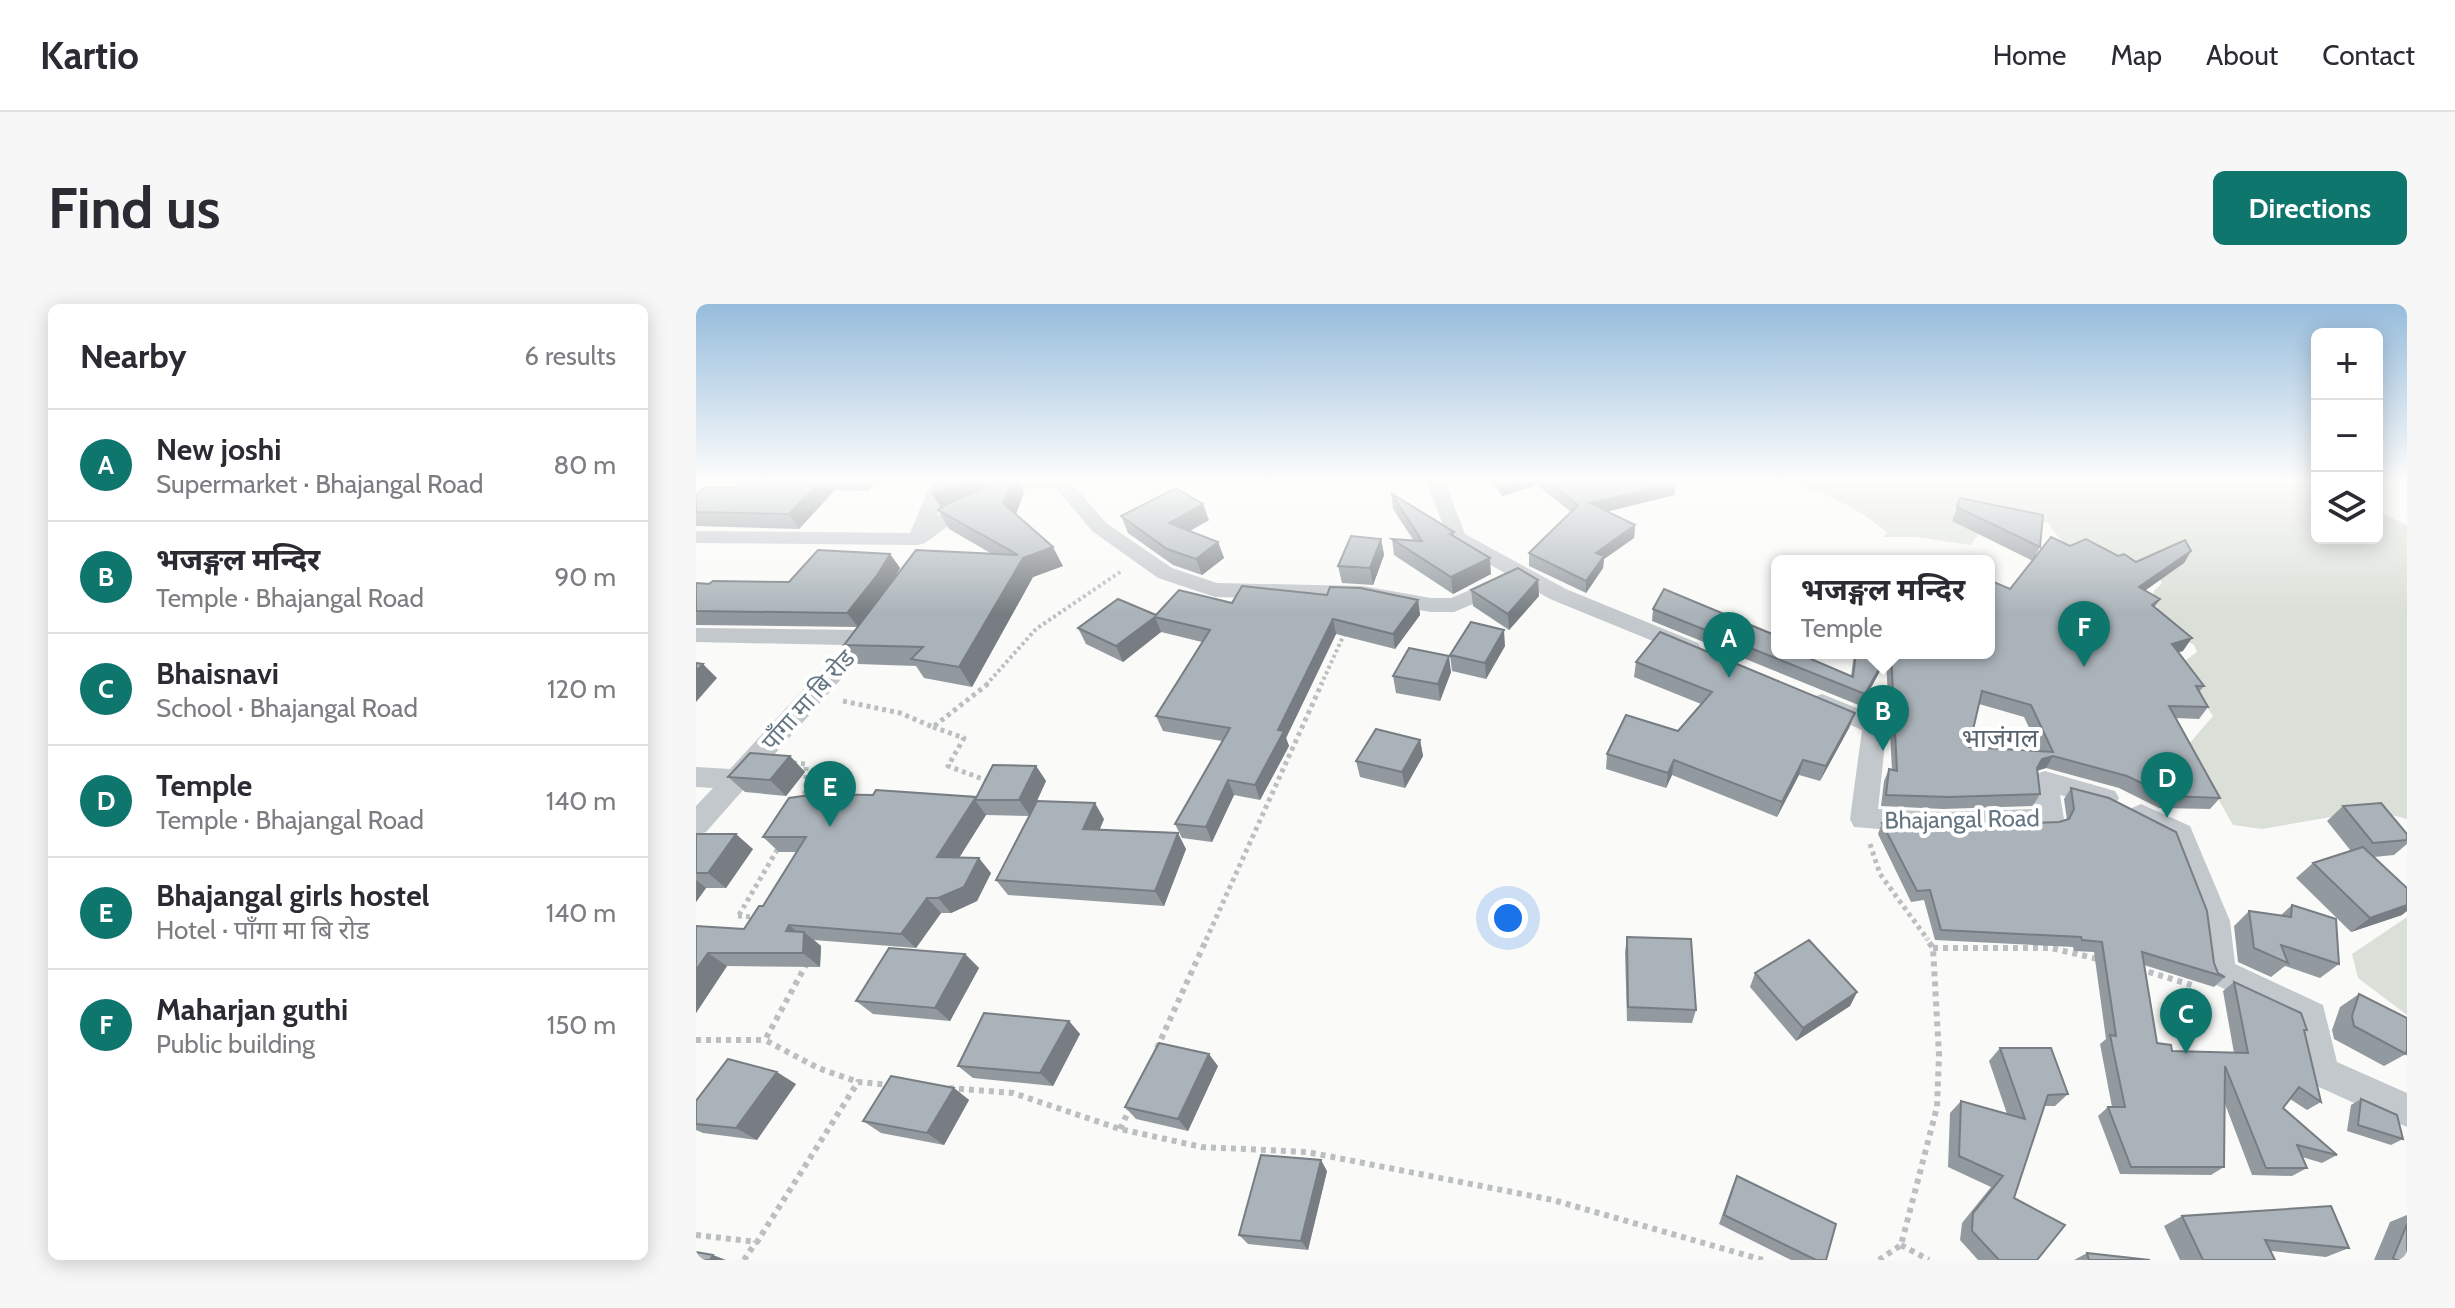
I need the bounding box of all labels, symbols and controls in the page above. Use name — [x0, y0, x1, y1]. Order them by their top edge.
text: Kartio — [40, 32, 139, 79]
text: Home — [1993, 38, 2066, 72]
text: Map — [2110, 38, 2162, 72]
text: About — [2206, 38, 2278, 72]
text: Contact — [2322, 38, 2415, 72]
button: Directions — [2213, 171, 2407, 245]
text: Find us — [48, 174, 221, 242]
map controls — [2311, 328, 2383, 544]
button: + — [2311, 328, 2383, 400]
text: Nearby — [80, 335, 187, 377]
text: 6 results — [524, 340, 616, 372]
button: − — [2311, 400, 2383, 472]
text: New joshi — [156, 431, 282, 468]
text: A — [98, 449, 114, 481]
text: 80 m — [553, 449, 616, 481]
text: Supermarket · Bhajangal Road — [156, 468, 483, 500]
button: layers — [2311, 472, 2383, 544]
text: भजङ्गल मन्दिर — [156, 541, 320, 578]
popup — [1771, 555, 1995, 659]
text: B — [98, 561, 114, 593]
text: 90 m — [554, 561, 616, 593]
text: भजङ्गल मन्दिर — [1801, 571, 1965, 608]
text: Temple · Bhajangal Road — [156, 582, 424, 614]
pin: F — [2058, 601, 2110, 667]
pin: A — [1703, 612, 1755, 678]
text: Temple — [1801, 612, 1883, 644]
street label: पाँगा मा बि रोड — [755, 643, 861, 756]
text: Bhaisnavi — [156, 655, 279, 692]
text: C — [98, 673, 114, 705]
text: 120 m — [547, 673, 616, 705]
pin: B — [1857, 685, 1909, 751]
text: School · Bhajangal Road — [156, 692, 418, 724]
district label: भाजंगल — [1962, 722, 2039, 754]
pin: D — [2141, 752, 2193, 818]
pin: E — [804, 761, 856, 827]
text: Temple — [156, 767, 252, 804]
text: D — [97, 785, 115, 817]
text: 140 m — [546, 785, 616, 817]
street label: Bhajangal Road — [1884, 803, 2040, 835]
text: Temple · Bhajangal Road — [156, 804, 424, 836]
text: Bhajangal girls hostel — [156, 877, 430, 914]
text: E — [99, 897, 113, 929]
text: 140 m — [546, 897, 616, 929]
your location — [1488, 898, 1528, 938]
text: Hotel · पाँगा मा बि रोड — [156, 914, 370, 946]
pin: C — [2160, 988, 2212, 1054]
text: Maharjan guthi — [156, 991, 348, 1028]
text: F — [99, 1009, 113, 1041]
text: 150 m — [547, 1009, 616, 1041]
text: Public building — [156, 1028, 315, 1060]

